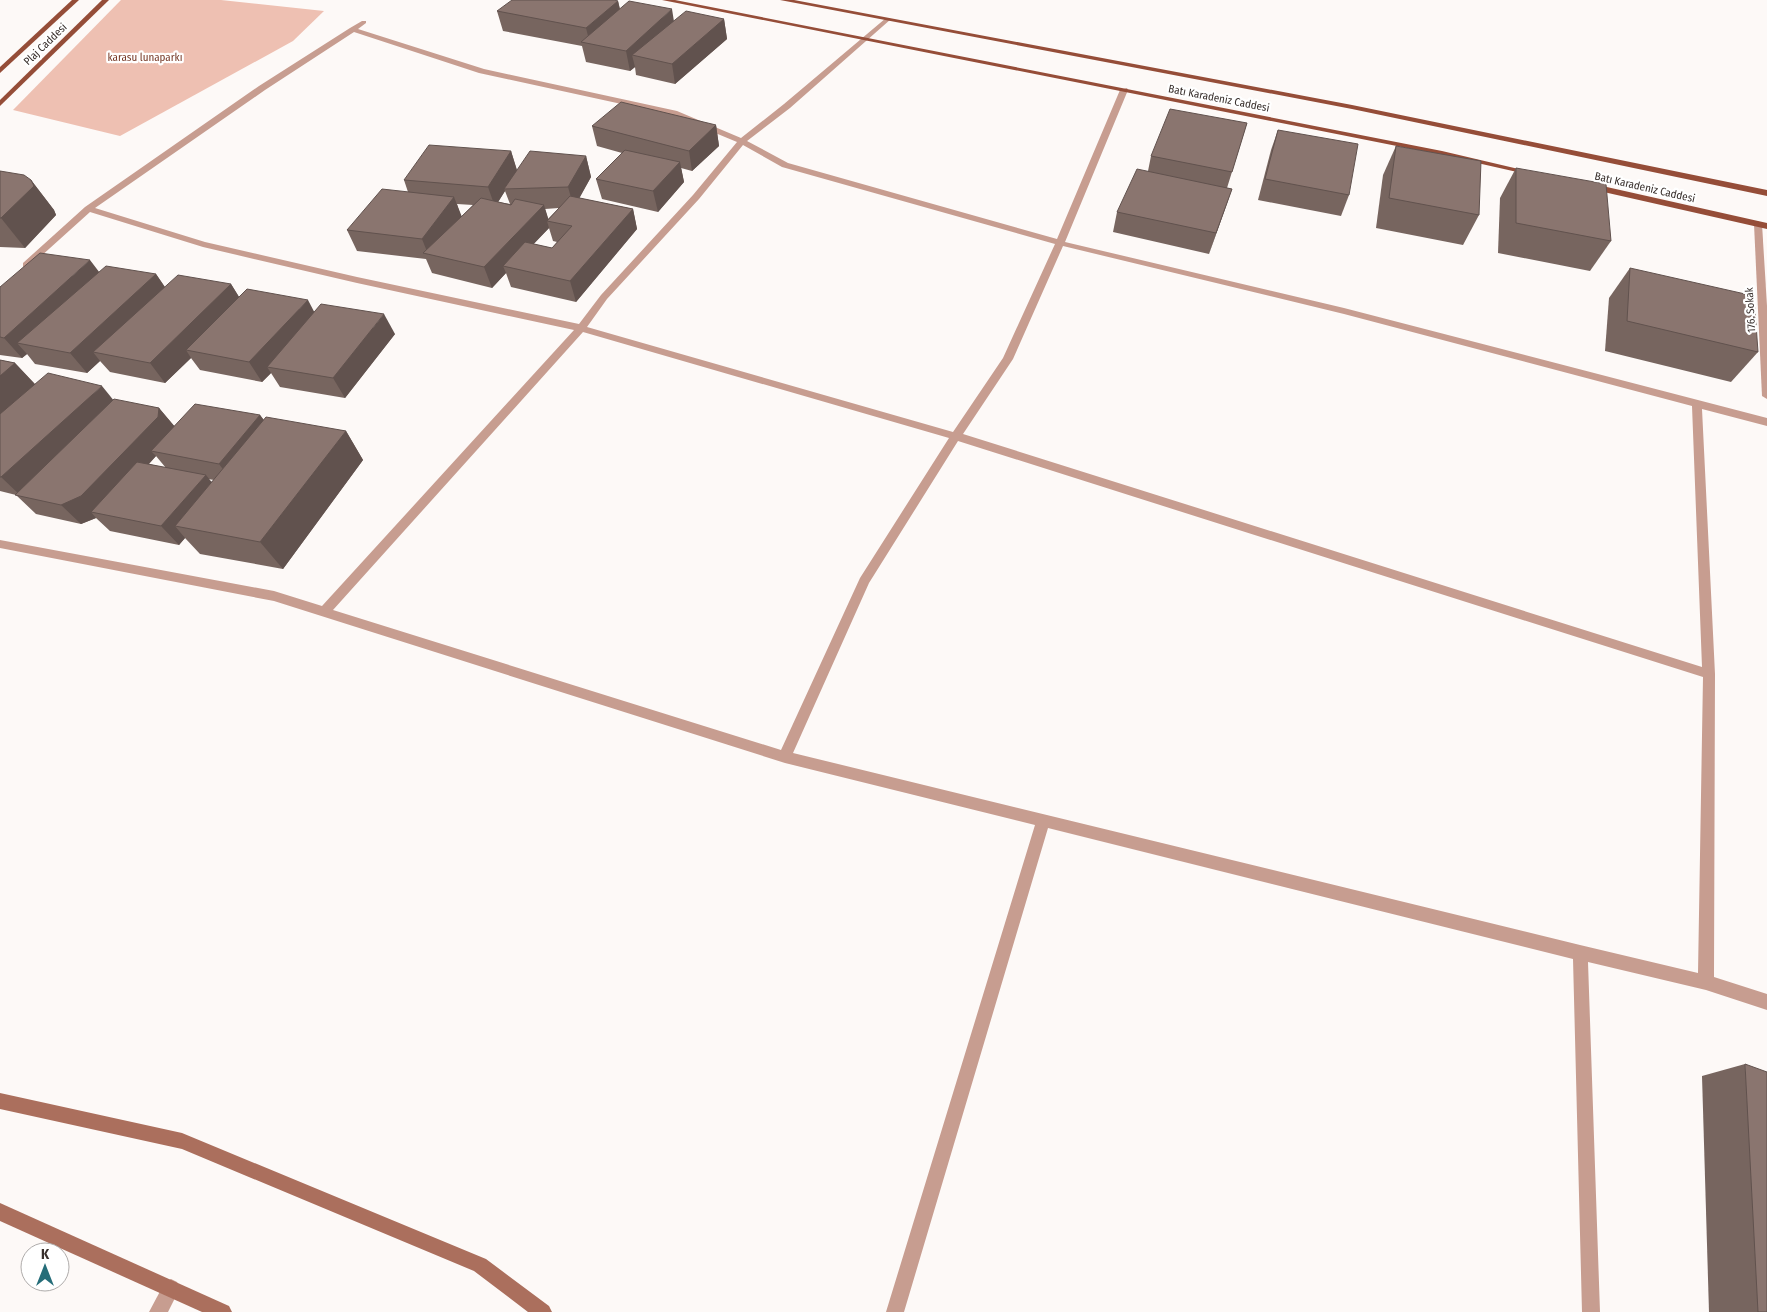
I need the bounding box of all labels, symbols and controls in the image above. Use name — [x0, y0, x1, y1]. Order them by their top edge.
street label: Plaj Caddesi — [21, 21, 70, 68]
park label: karasu lunaparkı — [108, 51, 182, 64]
street label: Batı Karadeniz Caddesi — [1167, 82, 1271, 115]
street label: Batı Karadeniz Caddesi — [1593, 170, 1697, 205]
street label: 176. Sokak — [1743, 286, 1758, 333]
north arrow — [20, 1242, 70, 1292]
text: K — [41, 1246, 50, 1263]

